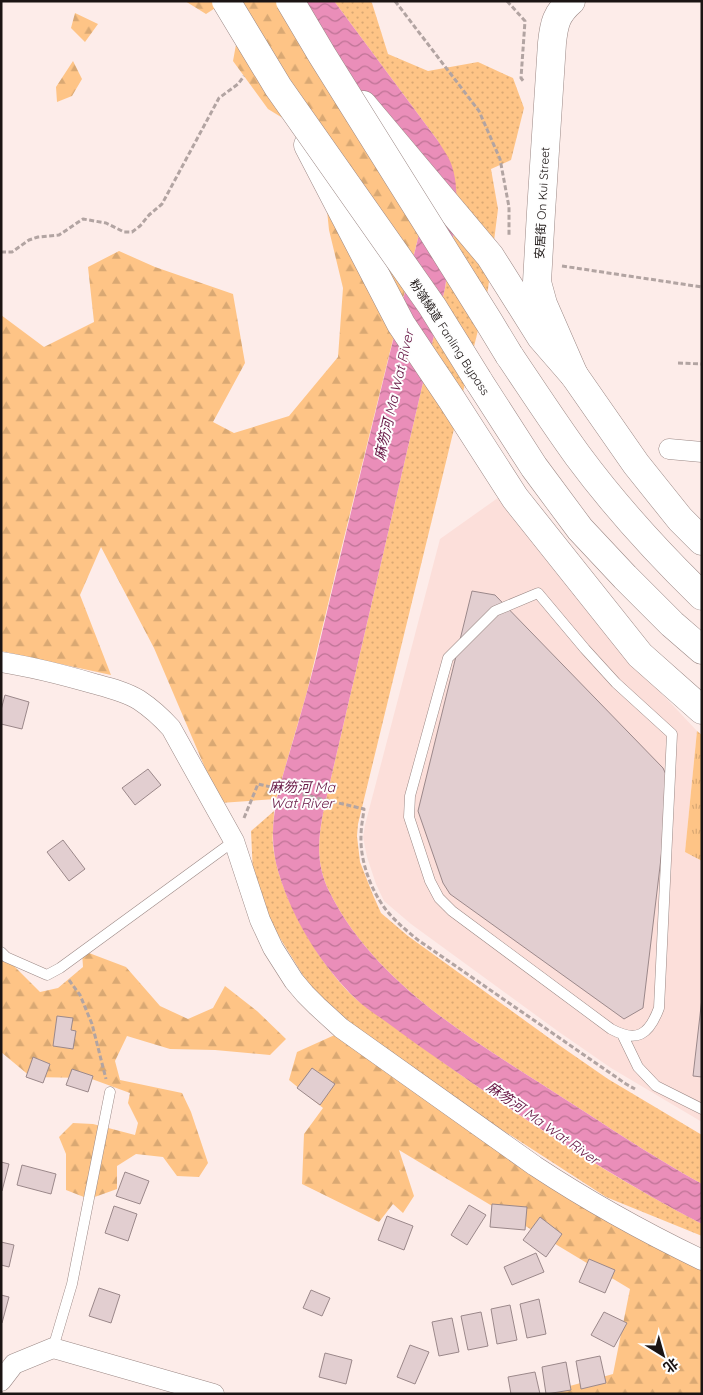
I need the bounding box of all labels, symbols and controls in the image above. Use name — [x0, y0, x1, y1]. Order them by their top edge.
street label: 安居街 On Kui Street — [532, 147, 552, 259]
street label: 粉嶺繞道 Fanling Bypass — [407, 276, 493, 398]
water label: 麻笏河 Ma Wat River — [370, 327, 418, 462]
water label: 麻笏河 Ma Wat River — [269, 778, 336, 812]
water label: 麻笏河 Ma Wat River — [483, 1077, 604, 1169]
north arrow — [638, 1330, 688, 1380]
text: 北 — [660, 1354, 682, 1377]

